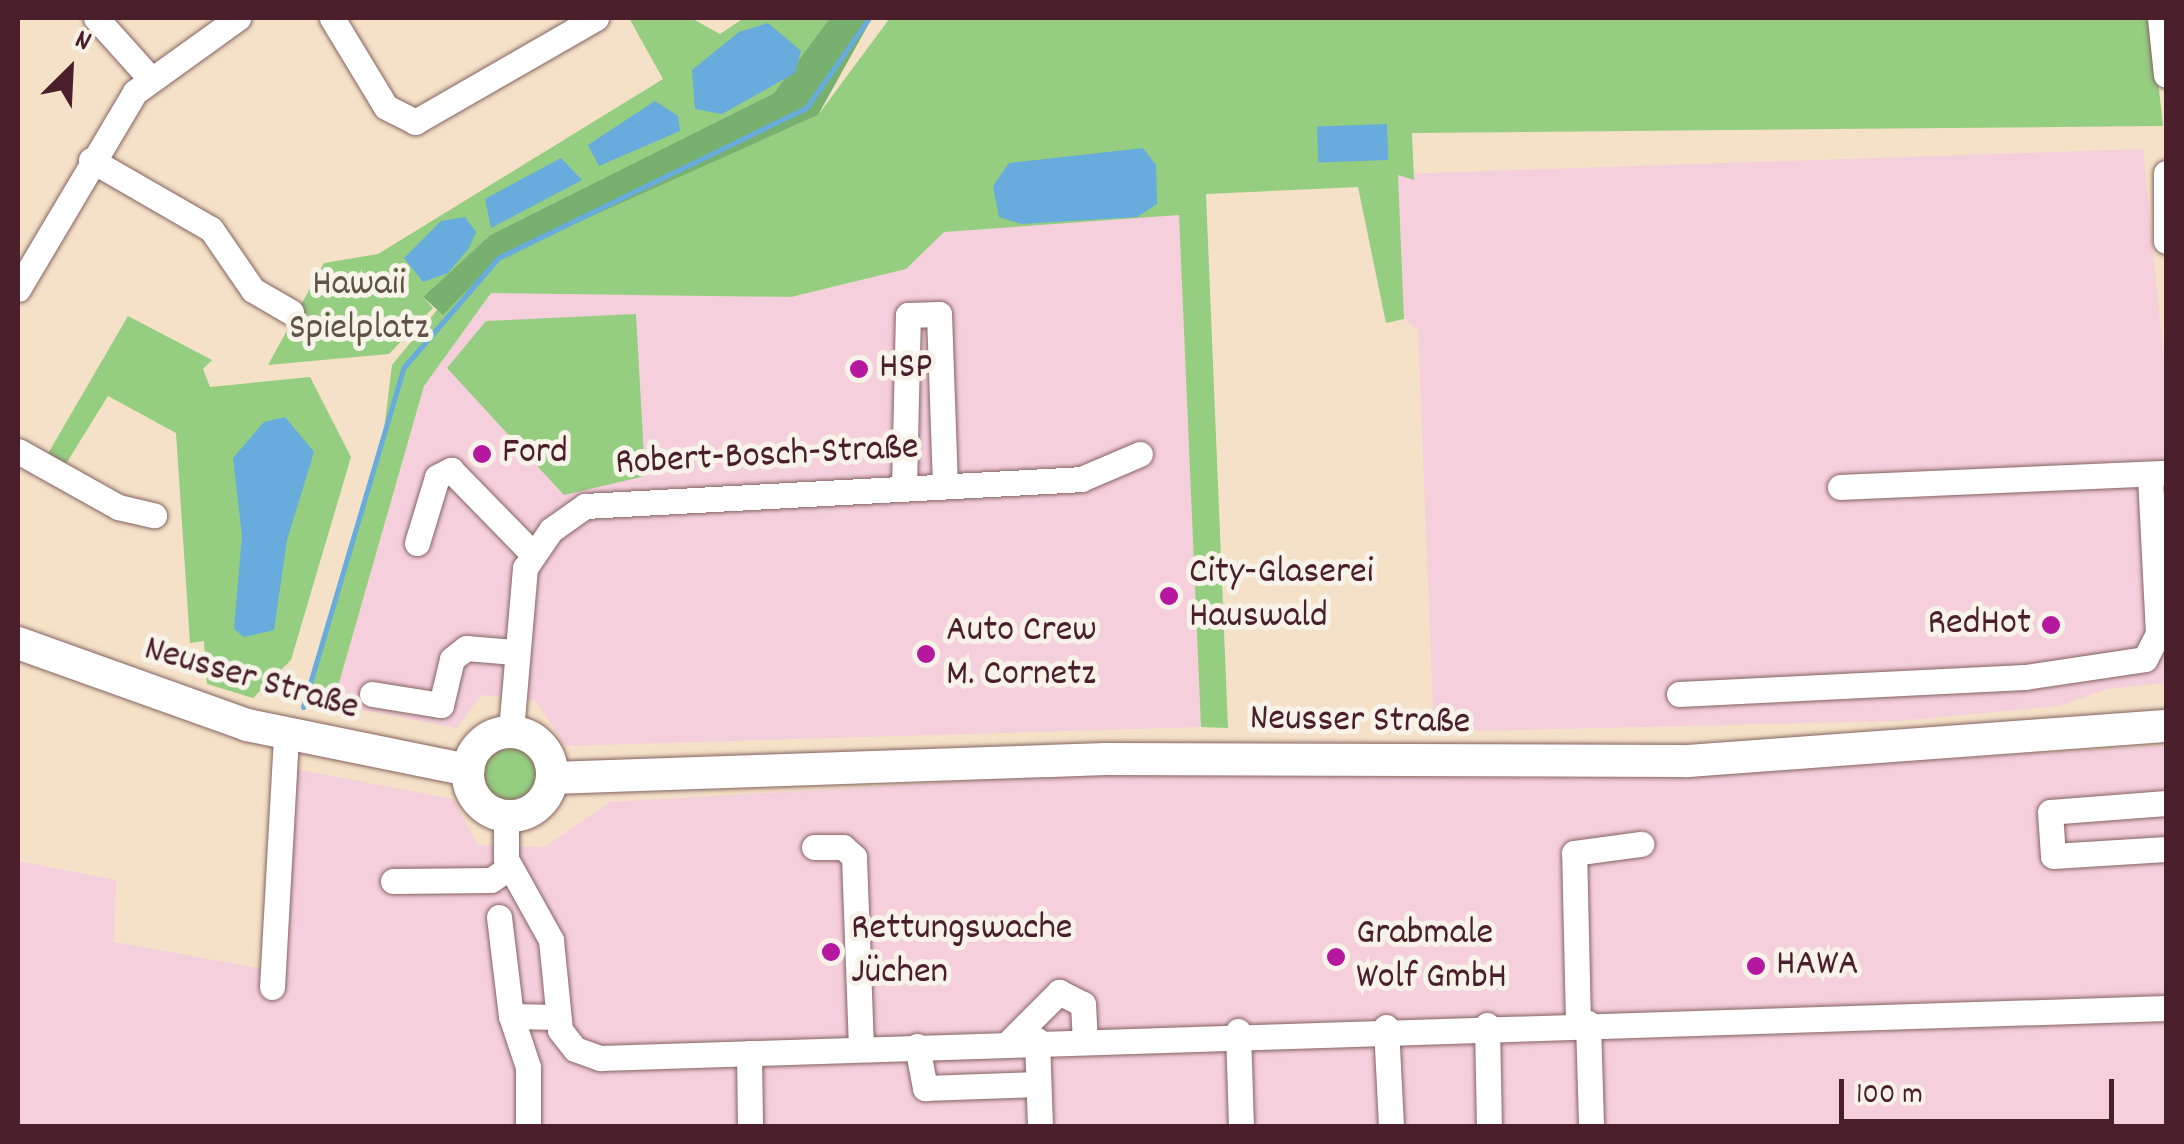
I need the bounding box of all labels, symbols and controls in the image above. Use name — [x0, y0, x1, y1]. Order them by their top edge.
north arrow — [20, 20, 120, 120]
text: N — [68, 22, 97, 64]
park label: Hawaii Spielplatz — [289, 263, 429, 352]
place label: HSP — [879, 346, 932, 392]
marker: HSP — [848, 358, 870, 380]
street label: Robert-Bosch-Straße — [614, 426, 920, 488]
place label: Ford — [502, 431, 568, 477]
marker: Ford — [471, 443, 493, 465]
place label: City-Glaserei Hauswald — [1189, 551, 1374, 640]
marker: City-Glaserei Hauswald — [1158, 585, 1180, 607]
place label: RedHot — [1928, 602, 2031, 648]
place label: Auto Crew M. Cornetz — [946, 609, 1097, 698]
marker: RedHot — [2040, 614, 2062, 636]
street label: Neusser Straße — [139, 628, 363, 732]
marker: Auto Crew M. Cornetz — [915, 643, 937, 665]
street label: Neusser Straße — [1249, 697, 1471, 747]
place label: Rettungswache Jüchen — [851, 907, 1073, 996]
place label: Grabmale Wolf GmbH — [1356, 912, 1507, 1002]
marker: Rettungswache Jüchen — [820, 941, 842, 963]
place label: HAWA — [1776, 943, 1859, 989]
marker: Grabmale Wolf GmbH — [1325, 946, 1347, 968]
marker: HAWA — [1745, 955, 1767, 977]
scale bar — [1844, 1059, 2119, 1121]
text: 100 m — [1856, 1075, 1923, 1118]

